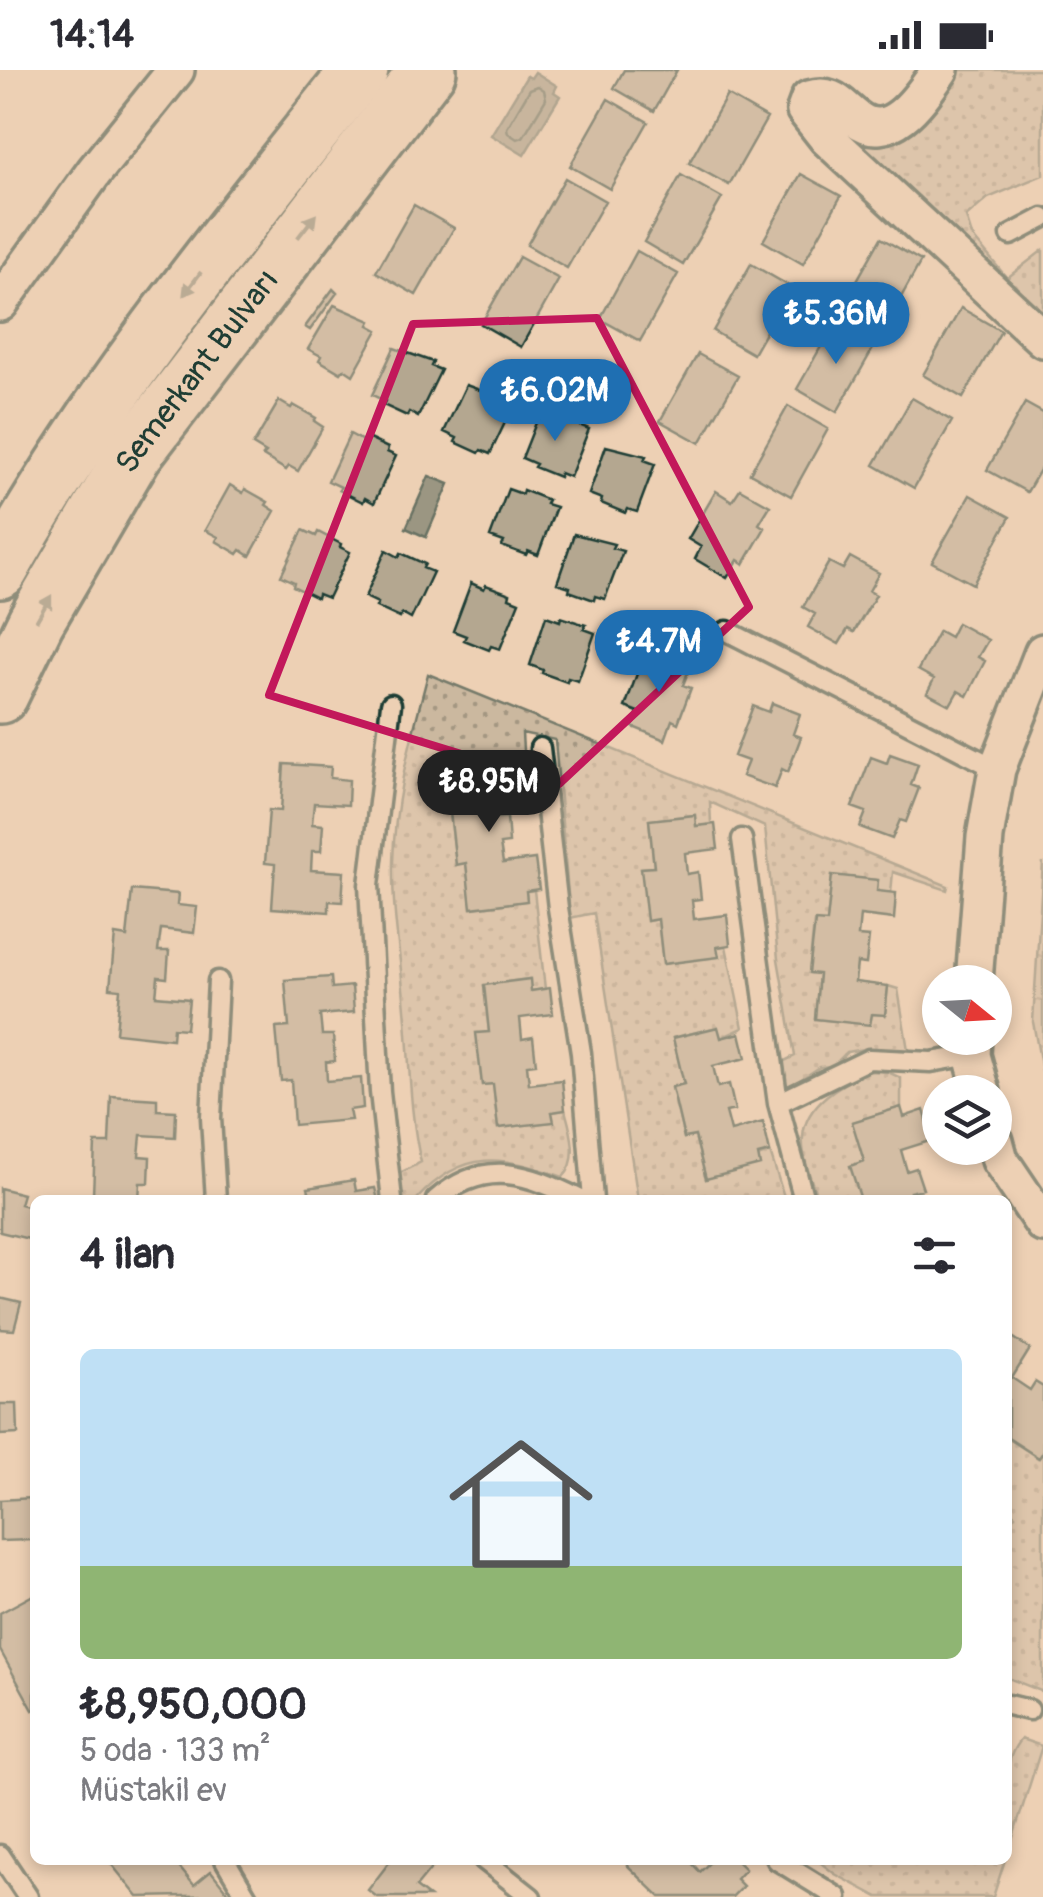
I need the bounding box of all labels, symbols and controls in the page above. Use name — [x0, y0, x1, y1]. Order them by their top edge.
text: 14:14 — [50, 11, 134, 59]
one-way arrow — [297, 213, 317, 239]
street label: Semerkant Bulvarı — [107, 262, 288, 480]
one-way arrow — [182, 271, 202, 297]
pin: ₺5.36M — [755, 282, 917, 367]
text: ₺5.36M — [784, 294, 888, 334]
pin: ₺6.02M — [474, 359, 636, 444]
text: ₺6.02M — [501, 371, 609, 411]
one-way arrow — [34, 594, 52, 622]
pin: ₺4.7M — [589, 610, 729, 695]
text: ₺4.7M — [617, 622, 701, 662]
pin: ₺8.95M — [408, 750, 570, 835]
text: ₺8.95M — [439, 762, 539, 802]
north arrow — [922, 965, 1012, 1055]
map controls — [922, 965, 1012, 1165]
button: layers — [922, 1075, 1012, 1165]
icon: filters — [907, 1228, 962, 1283]
text: 4 ilan — [80, 1229, 175, 1281]
icon: home — [431, 1414, 611, 1594]
text: ₺8,950,000 — [80, 1679, 307, 1731]
text: 5 oda · 133 m² — [80, 1731, 271, 1771]
text: Müstakil ev — [80, 1771, 227, 1811]

